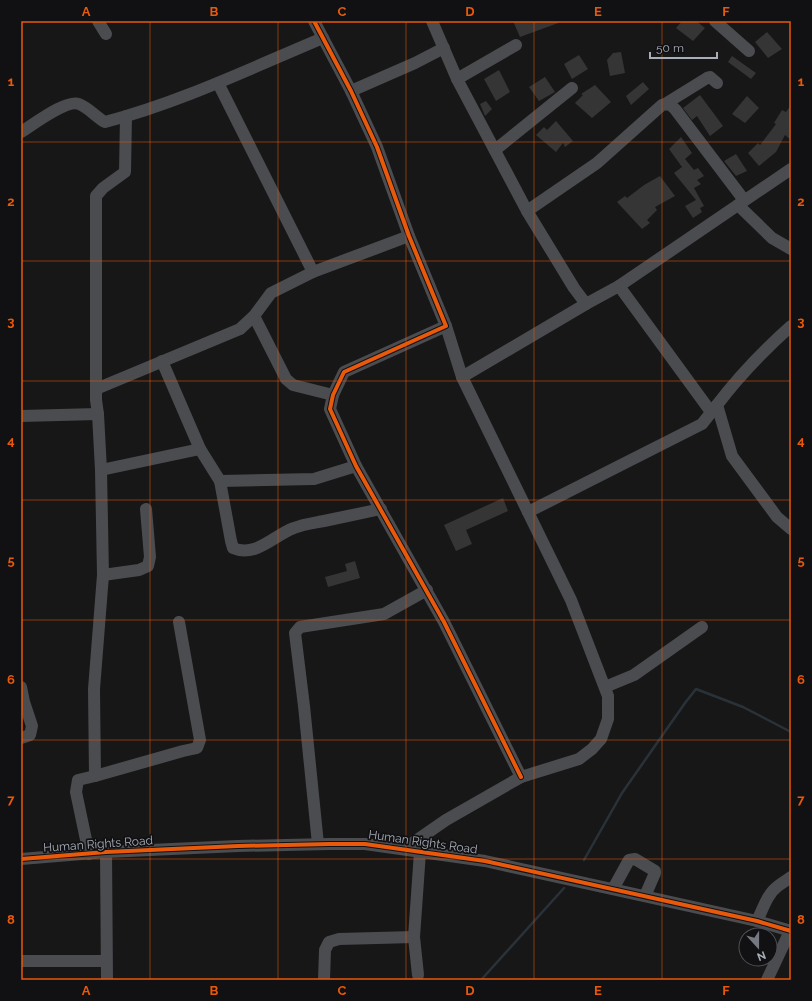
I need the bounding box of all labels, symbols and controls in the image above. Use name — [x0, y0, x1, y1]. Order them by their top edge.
text: A — [82, 4, 91, 19]
text: B — [210, 4, 219, 19]
text: C — [338, 4, 347, 19]
text: D — [465, 4, 475, 19]
text: E — [594, 4, 602, 19]
text: F — [722, 4, 730, 19]
scale bar — [650, 34, 717, 60]
text: 50 m — [656, 41, 684, 55]
text: 1 — [8, 74, 15, 89]
text: 1 — [798, 74, 805, 89]
text: 2 — [7, 194, 15, 209]
text: 2 — [797, 194, 805, 209]
text: 3 — [7, 314, 15, 329]
text: 3 — [797, 314, 805, 329]
text: 4 — [7, 433, 15, 448]
text: 4 — [797, 433, 805, 448]
text: 5 — [7, 553, 15, 568]
text: 5 — [797, 553, 805, 568]
text: 6 — [7, 672, 15, 687]
text: 6 — [797, 672, 805, 687]
text: 7 — [7, 792, 15, 807]
text: 7 — [797, 792, 805, 807]
street label: Human Rights Road — [368, 827, 478, 857]
street label: Human Rights Road — [43, 833, 153, 855]
text: 8 — [7, 912, 15, 927]
text: 8 — [797, 912, 805, 927]
north arrow — [738, 927, 778, 967]
text: N — [755, 948, 768, 963]
text: A — [82, 983, 91, 998]
text: B — [210, 983, 219, 998]
text: C — [338, 983, 347, 998]
text: D — [465, 983, 475, 998]
text: E — [594, 983, 602, 998]
text: F — [722, 983, 730, 998]

